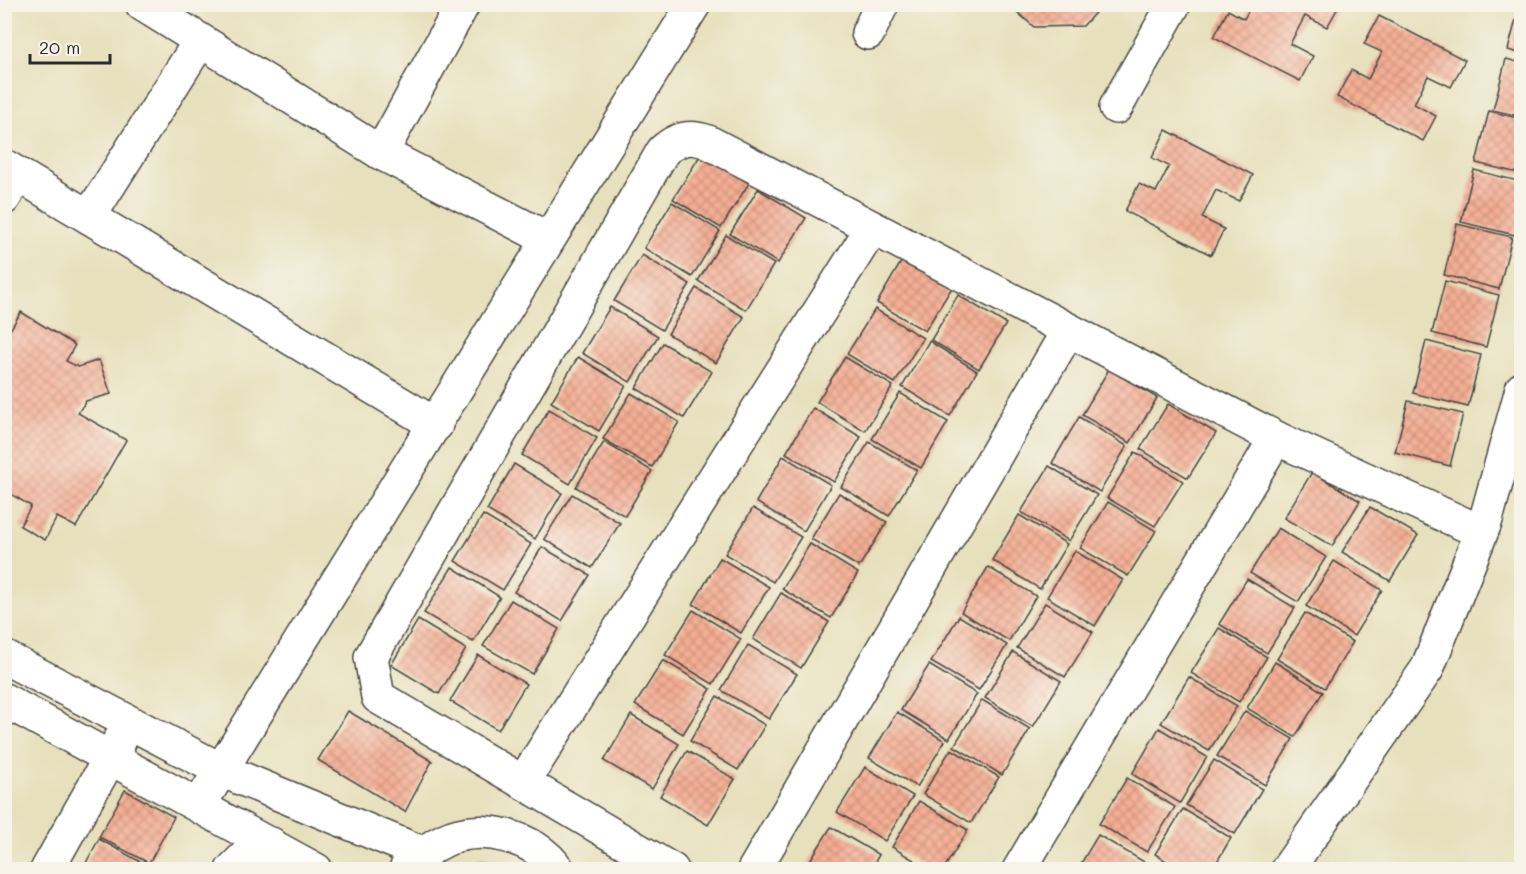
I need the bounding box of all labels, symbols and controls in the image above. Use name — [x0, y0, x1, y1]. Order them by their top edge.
scale bar — [30, 27, 110, 65]
text: 20 m — [39, 35, 80, 59]

